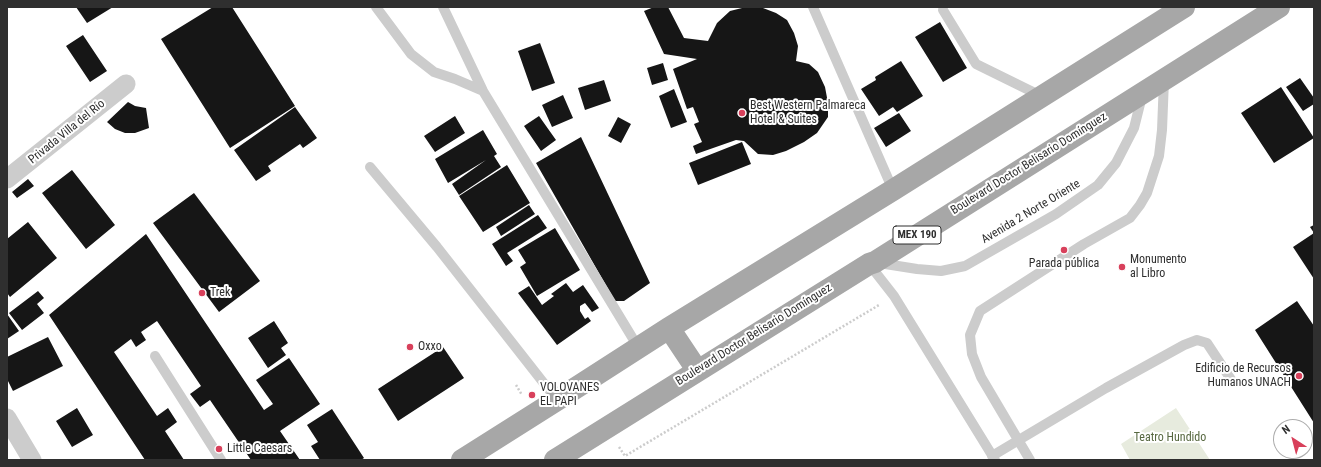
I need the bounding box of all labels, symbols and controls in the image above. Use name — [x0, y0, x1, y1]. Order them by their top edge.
street label: Privada Villa del Río — [26, 97, 108, 167]
place label: Best Western Palmareca Hotel & Suites — [750, 99, 866, 127]
marker: Best Western Palmareca Hotel & Suites — [737, 108, 747, 118]
street label: Boulevard Doctor Belisario Domínguez — [948, 110, 1110, 218]
street label: Avenida 2 Norte Oriente — [979, 177, 1083, 247]
road number: MEX 190 — [893, 226, 941, 244]
marker: Parada pública — [1059, 245, 1069, 255]
place label: Monumento al Libro — [1130, 253, 1187, 281]
place label: Parada pública — [1029, 257, 1099, 271]
marker: Monumento al Libro — [1117, 262, 1127, 272]
street label: Boulevard Doctor Belisario Domínguez — [673, 281, 835, 389]
place label: Trek — [210, 286, 230, 300]
marker: Trek — [197, 288, 207, 298]
place label: Oxxo — [418, 340, 442, 354]
marker: Oxxo — [405, 342, 415, 352]
place label: Edificio de Recursos Humanos UNACH — [1195, 362, 1291, 390]
marker: Edificio de Recursos Humanos UNACH — [1294, 371, 1304, 381]
place label: VOLOVANES EL PAPI — [540, 381, 599, 409]
marker: VOLOVANES EL PAPI — [527, 390, 537, 400]
north arrow — [1273, 419, 1313, 459]
text: N — [1280, 422, 1293, 437]
park label: Teatro Hundido — [1134, 431, 1206, 445]
place label: Little Caesars — [227, 442, 292, 456]
marker: Little Caesars — [214, 444, 224, 454]

